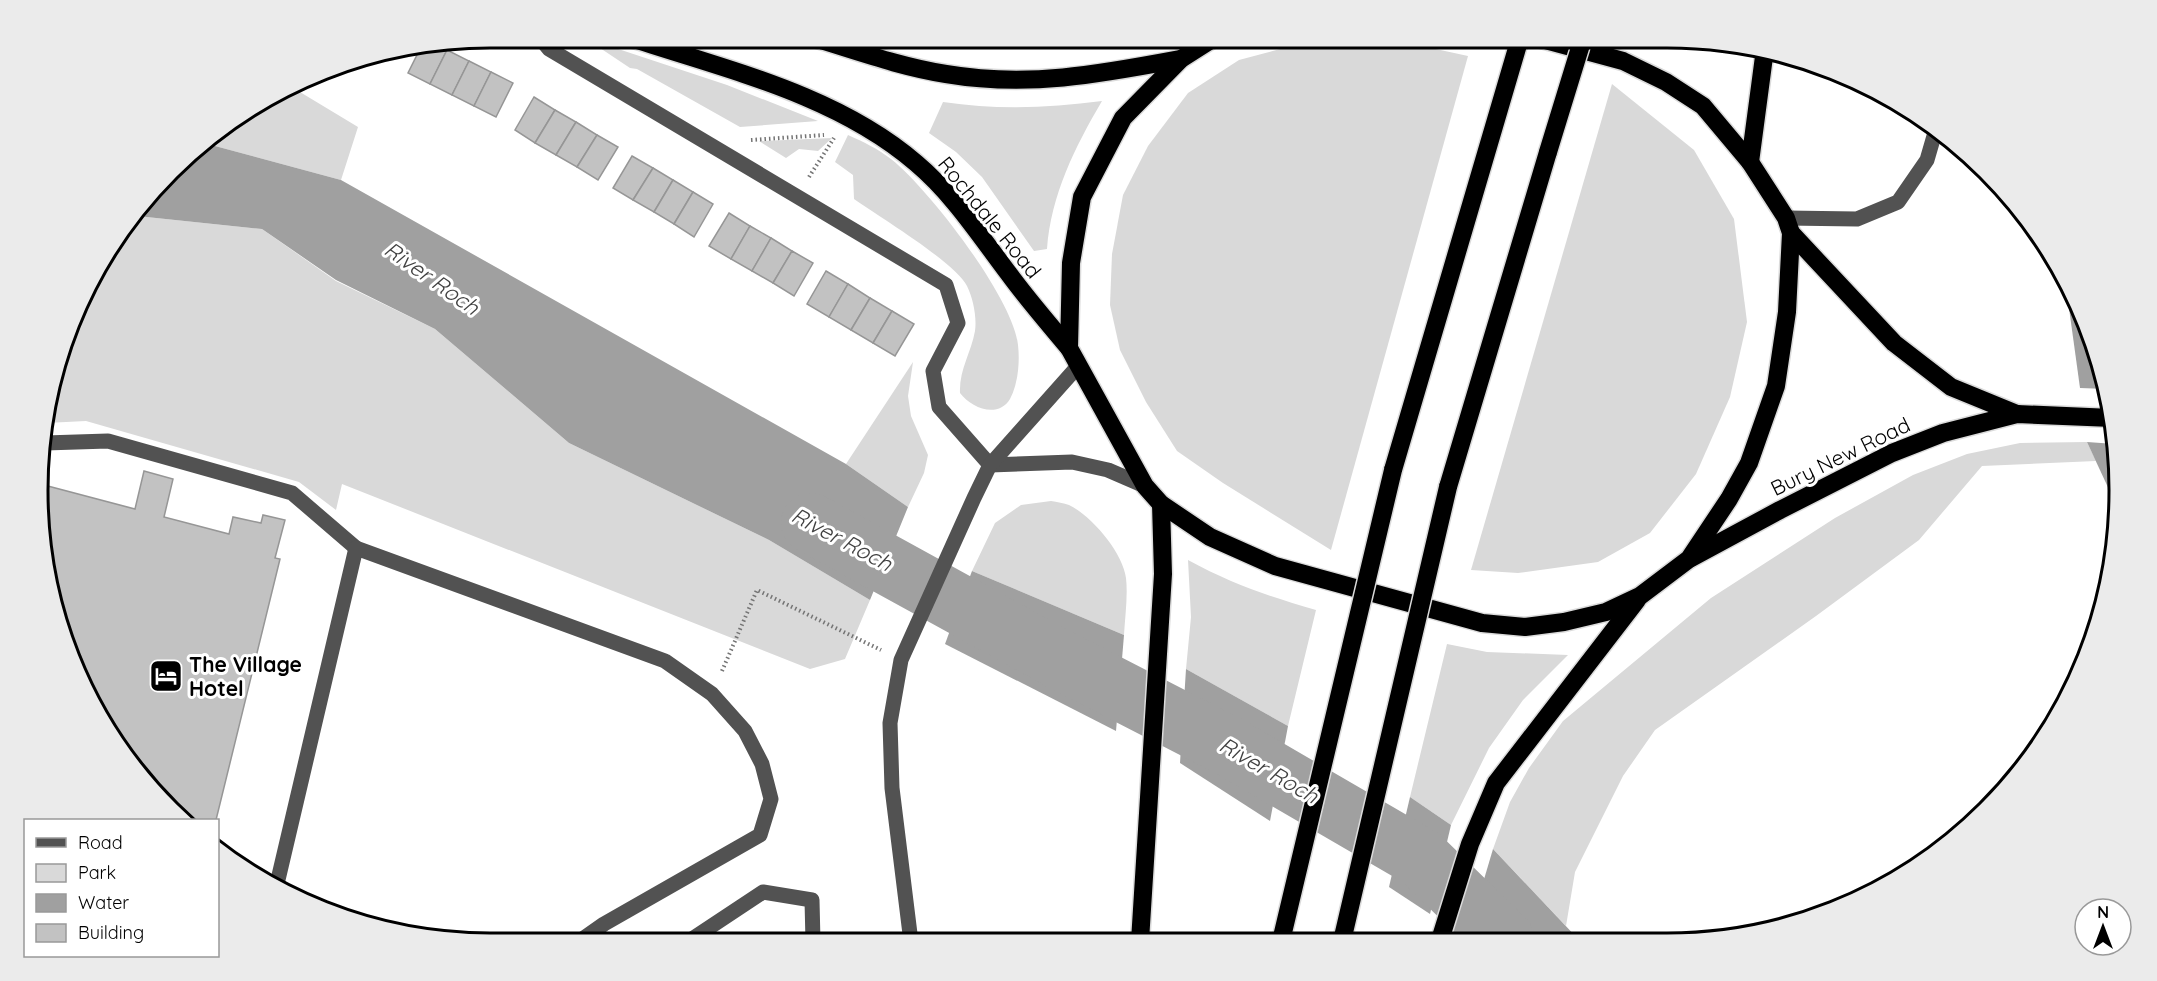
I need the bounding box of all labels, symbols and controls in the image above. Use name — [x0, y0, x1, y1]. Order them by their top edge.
street label: Rochdale Road — [933, 151, 1047, 283]
water label: River Roch — [379, 235, 485, 321]
street label: Bury New Road — [1766, 411, 1914, 501]
water label: River Roch — [787, 501, 897, 577]
place label: The Village Hotel — [189, 651, 302, 701]
hotel icon: The Village Hotel — [148, 658, 184, 694]
water label: River Roch — [1214, 730, 1324, 810]
legend — [24, 819, 219, 957]
text: Road — [78, 831, 123, 854]
text: Park — [78, 861, 116, 884]
text: Water — [78, 891, 129, 914]
north arrow — [2073, 897, 2133, 957]
text: N — [2097, 902, 2109, 922]
text: Building — [78, 921, 144, 944]

